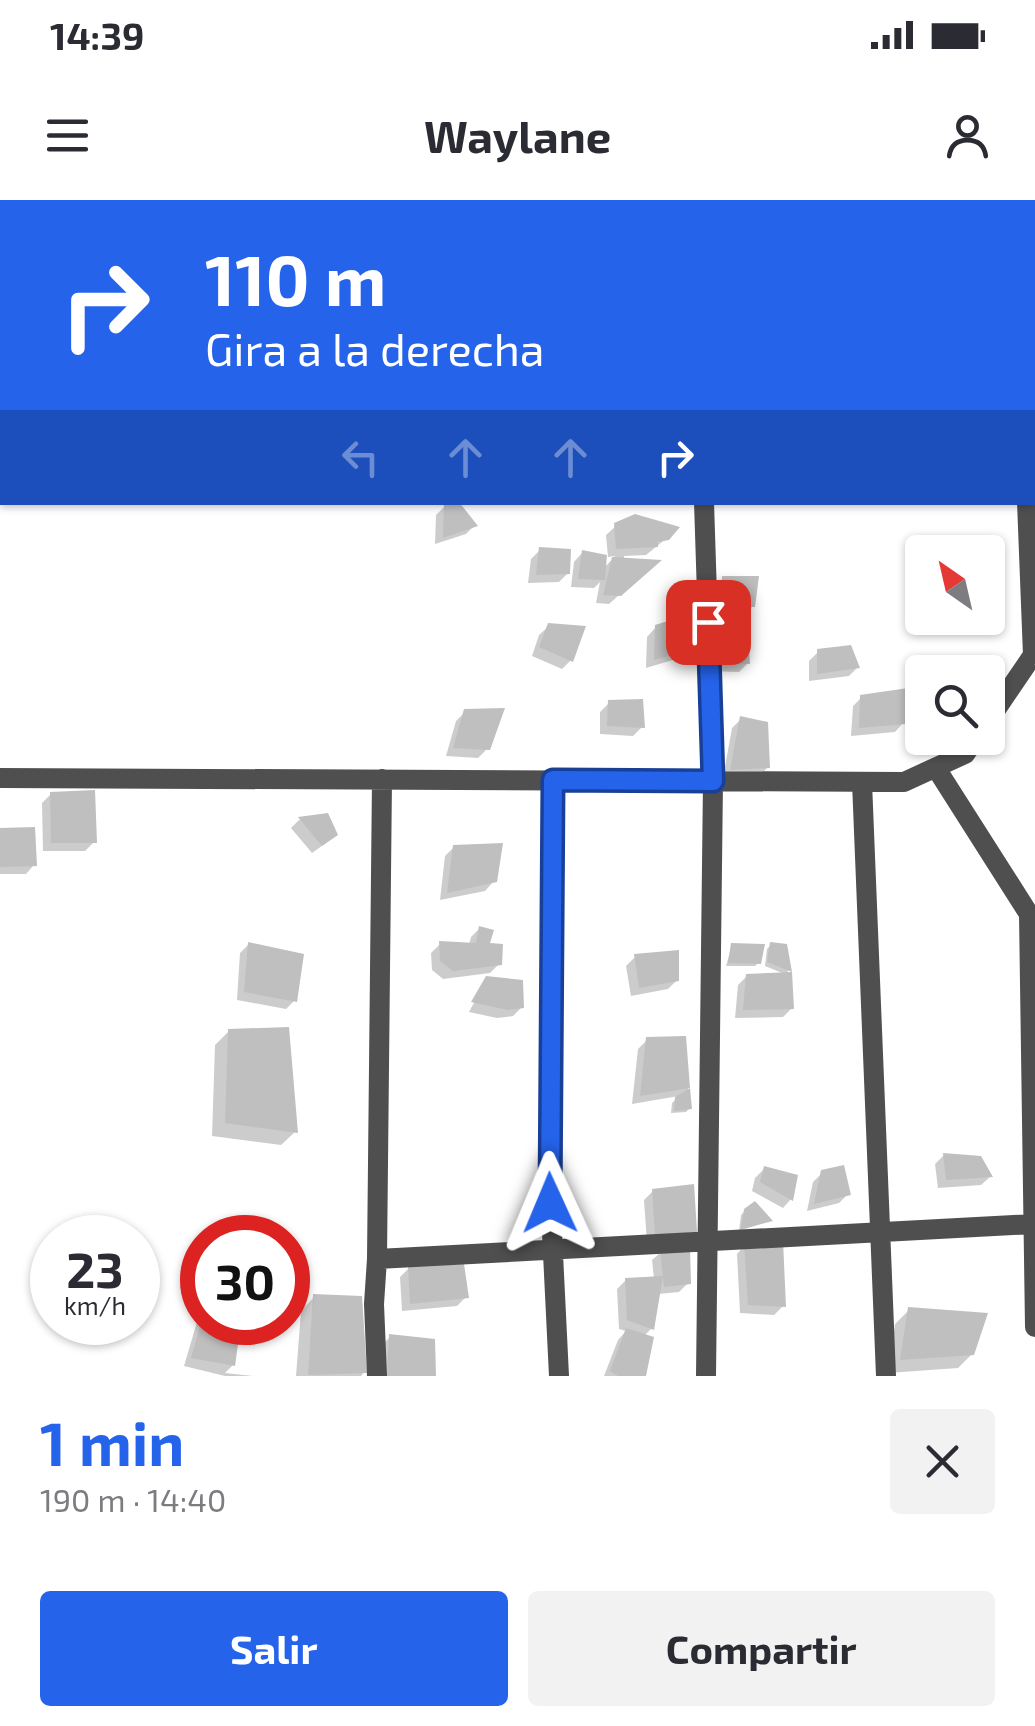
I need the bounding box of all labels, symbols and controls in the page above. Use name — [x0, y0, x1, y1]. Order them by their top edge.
text: 14:39 — [50, 12, 144, 58]
icon: menu — [40, 108, 95, 163]
text: Waylane — [424, 108, 611, 162]
icon: person — [940, 108, 995, 163]
text: 110 m — [205, 236, 386, 320]
icon: right — [40, 240, 170, 370]
text: Gira a la derecha — [205, 321, 544, 375]
icon: left — [333, 430, 388, 485]
icon: ahead — [438, 430, 493, 485]
icon: ahead — [543, 430, 598, 485]
icon: right — [648, 430, 703, 485]
north arrow — [905, 535, 1005, 635]
map controls — [905, 535, 1005, 755]
pin — [666, 580, 751, 665]
icon: arrive — [681, 595, 736, 650]
button: search — [905, 655, 1005, 755]
position arrow — [498, 1151, 602, 1255]
speed limit sign: 30 — [180, 1215, 310, 1345]
text: 23 — [66, 1238, 124, 1298]
text: km/h — [64, 1290, 126, 1320]
text: 1 min — [40, 1406, 184, 1478]
button: close — [890, 1409, 995, 1514]
text: 190 m · 14:40 — [40, 1480, 226, 1518]
button: Salir — [40, 1591, 508, 1706]
button: Compartir — [528, 1591, 995, 1706]

